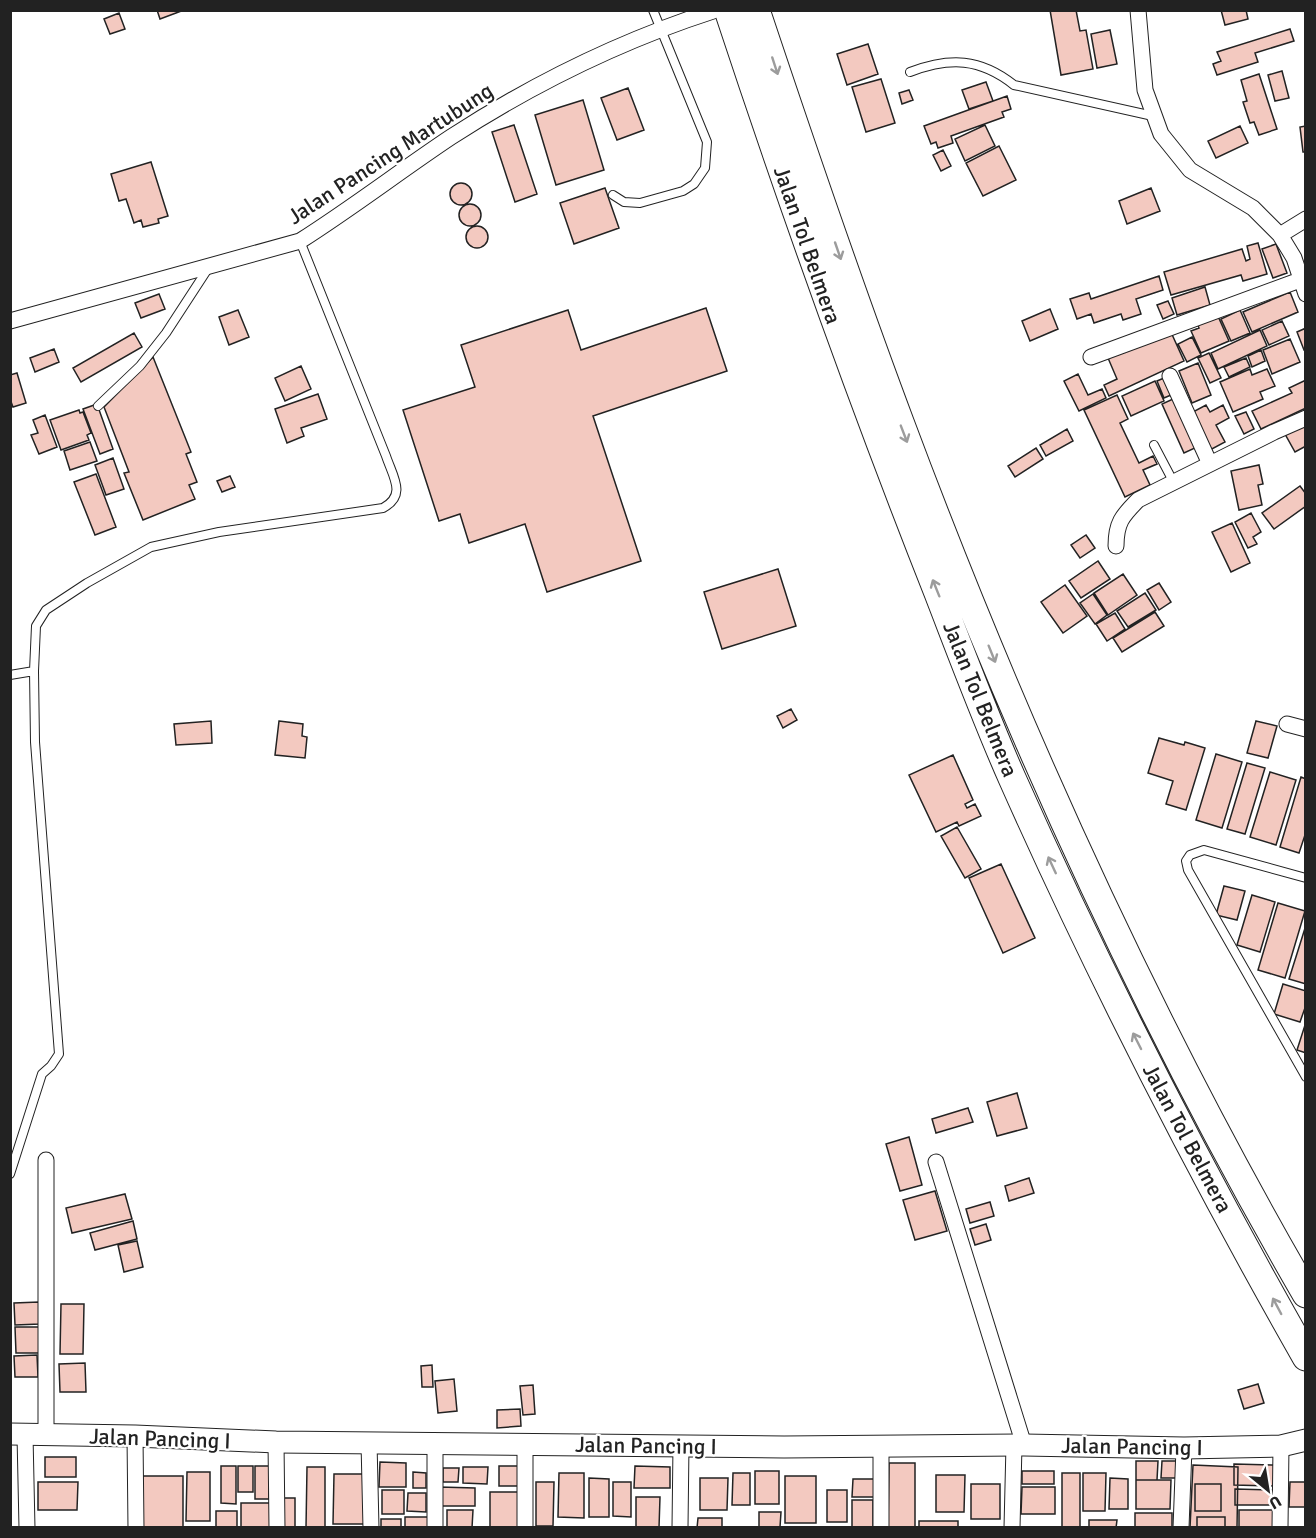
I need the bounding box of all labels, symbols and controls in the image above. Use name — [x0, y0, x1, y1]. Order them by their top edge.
one-way arrow — [770, 56, 781, 75]
street label: Jalan Pancing Martubung — [282, 77, 498, 230]
street label: Jalan Tol Belmera — [768, 163, 847, 328]
one-way arrow — [833, 241, 844, 259]
one-way arrow — [899, 424, 910, 443]
one-way arrow — [930, 580, 941, 598]
street label: Jalan Tol Belmera — [937, 618, 1024, 781]
one-way arrow — [987, 644, 998, 663]
one-way arrow — [1046, 856, 1058, 874]
one-way arrow — [1130, 1032, 1142, 1050]
street label: Jalan Tol Belmera — [1137, 1059, 1238, 1217]
one-way arrow — [1271, 1297, 1282, 1315]
street label: Jalan Pancing I — [89, 1423, 231, 1454]
street label: Jalan Pancing I — [575, 1431, 717, 1460]
street label: Jalan Pancing I — [1061, 1432, 1203, 1461]
north arrow — [1238, 1460, 1298, 1520]
text: U — [1265, 1491, 1285, 1513]

